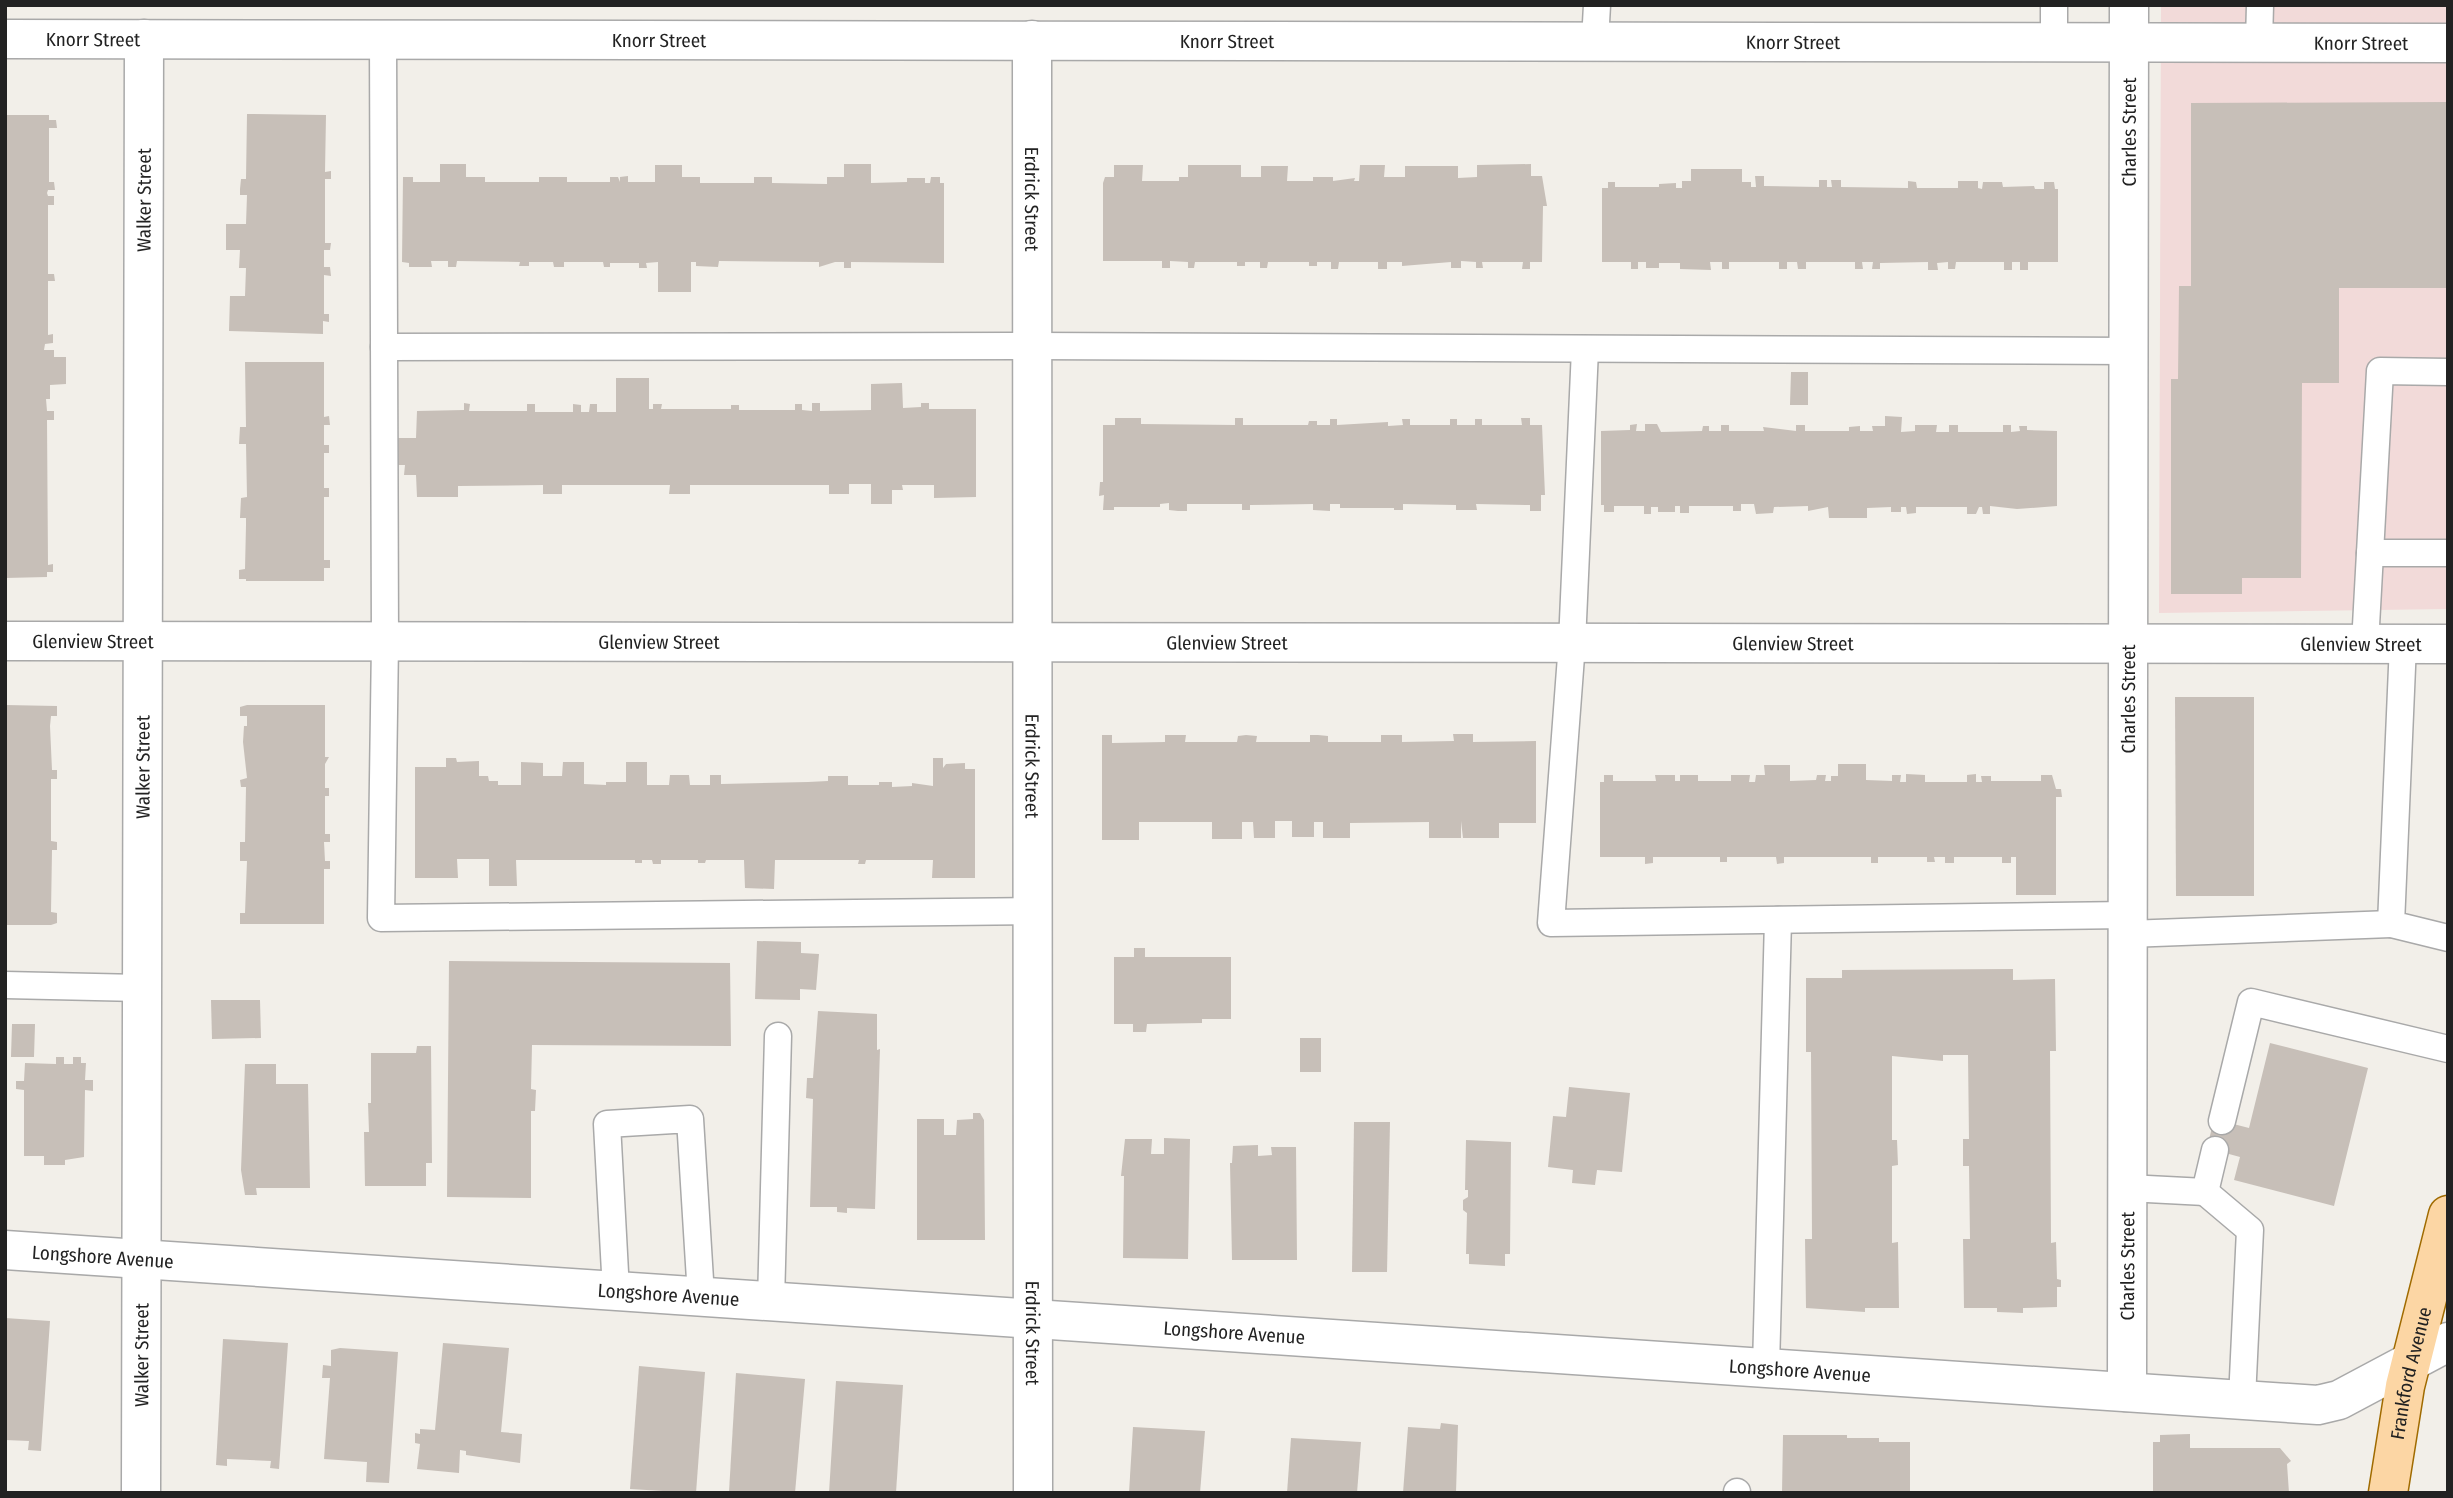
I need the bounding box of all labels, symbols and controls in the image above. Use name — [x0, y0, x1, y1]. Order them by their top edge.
street label: Knorr Street — [46, 28, 141, 51]
street label: Knorr Street — [612, 29, 707, 52]
street label: Knorr Street — [1180, 30, 1275, 53]
street label: Knorr Street — [1746, 31, 1841, 54]
street label: Knorr Street — [2314, 32, 2409, 55]
street label: Charles Street — [2118, 77, 2141, 187]
street label: Walker Street — [133, 147, 156, 252]
street label: Erdrick Street — [1020, 147, 1043, 252]
street label: Glenview Street — [32, 630, 155, 653]
street label: Glenview Street — [598, 631, 721, 654]
street label: Glenview Street — [1166, 631, 1289, 655]
street label: Glenview Street — [1732, 632, 1855, 655]
street label: Glenview Street — [2300, 633, 2423, 656]
street label: Charles Street — [2117, 644, 2140, 754]
street label: Walker Street — [131, 714, 155, 819]
street label: Erdrick Street — [1020, 714, 1044, 819]
street label: Charles Street — [2116, 1211, 2139, 1321]
street label: Longshore Avenue — [31, 1241, 174, 1273]
street label: Longshore Avenue — [597, 1279, 740, 1311]
street label: Erdrick Street — [1021, 1281, 1044, 1386]
street label: Walker Street — [130, 1302, 153, 1407]
street label: Frankford Avenue — [2386, 1304, 2436, 1441]
street label: Longshore Avenue — [1163, 1317, 1306, 1349]
street label: Longshore Avenue — [1728, 1355, 1872, 1387]

